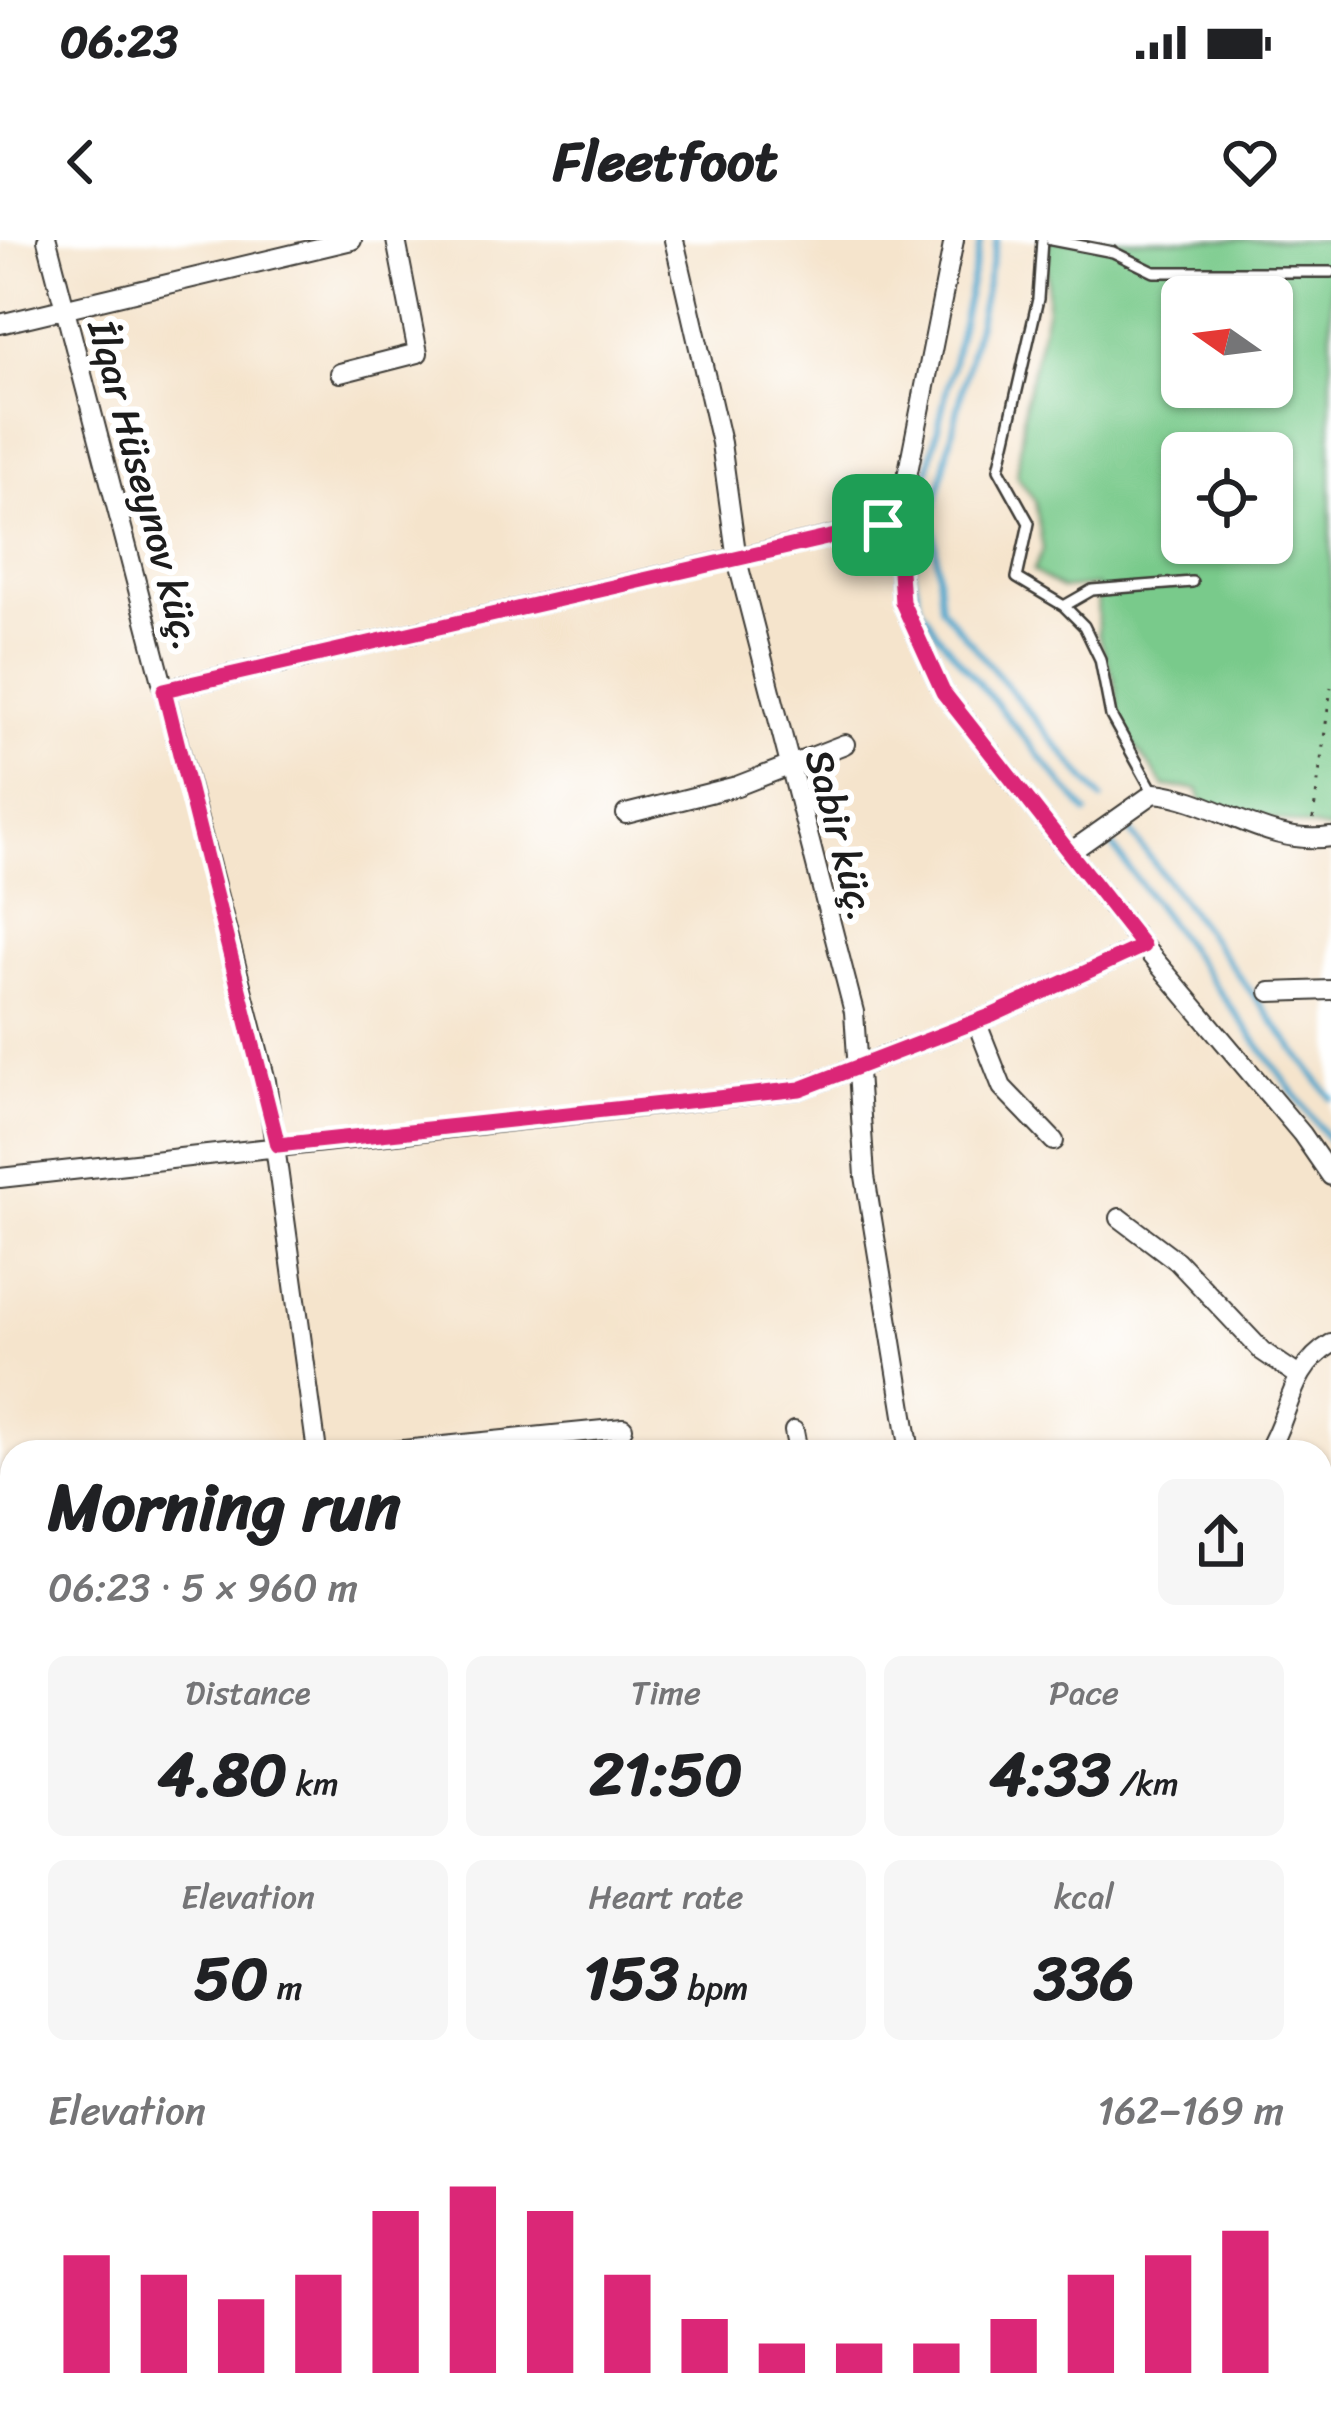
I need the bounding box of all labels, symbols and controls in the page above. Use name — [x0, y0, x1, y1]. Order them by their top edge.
text: 06:23 — [60, 2, 178, 82]
text: Fleetfoot — [553, 114, 778, 210]
icon: back — [48, 129, 114, 195]
icon: heart — [1217, 129, 1283, 195]
north arrow — [1161, 276, 1293, 408]
map controls — [1161, 276, 1293, 564]
street label: İlqar Hüseynov küç. — [67, 311, 222, 658]
button: locate — [1161, 432, 1293, 564]
pin — [832, 474, 934, 576]
icon: arrive — [850, 492, 916, 558]
street label: Sabir küç. — [785, 741, 897, 929]
text: Morning run — [48, 1449, 401, 1566]
button: share — [1158, 1479, 1284, 1605]
text: 06:23 · 5 × 960 m — [48, 1553, 358, 1622]
text: Distance — [185, 1664, 311, 1722]
text: Time — [631, 1664, 701, 1722]
text: Pace — [1049, 1664, 1119, 1722]
text: 4.80 — [157, 1722, 287, 1828]
text: 21:50 — [589, 1722, 743, 1828]
text: 4:33 — [989, 1722, 1111, 1828]
text: km — [287, 1755, 339, 1813]
text: /km — [1111, 1755, 1179, 1813]
text: Elevation — [181, 1868, 315, 1926]
text: Heart rate — [589, 1868, 743, 1926]
text: kcal — [1054, 1868, 1114, 1926]
text: 50 — [194, 1926, 268, 2032]
text: 153 — [584, 1926, 679, 2032]
text: 336 — [1034, 1926, 1134, 2032]
text: m — [268, 1959, 302, 2017]
text: bpm — [679, 1959, 748, 2017]
text: Elevation — [48, 2076, 206, 2145]
text: 162–169 m — [1098, 2076, 1284, 2145]

